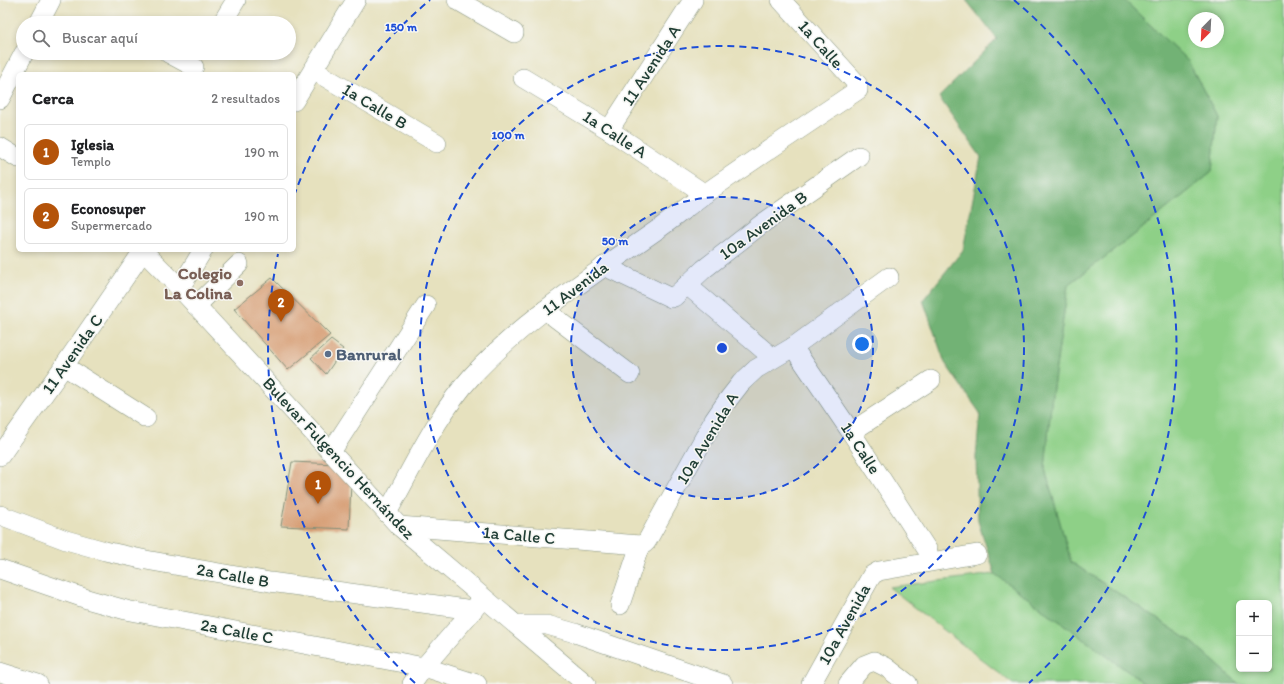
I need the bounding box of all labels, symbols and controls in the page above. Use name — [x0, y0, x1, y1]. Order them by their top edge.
north arrow — [1188, 12, 1224, 48]
search box — [16, 16, 296, 60]
street label: 1a Calle — [794, 16, 848, 72]
text: 150 m — [385, 20, 418, 34]
street label: 11 Avenida A — [617, 21, 685, 109]
icon: search — [30, 27, 52, 49]
text: Buscar aquí — [62, 29, 138, 47]
street label: 1a Calle B — [339, 79, 411, 133]
text: Cerca — [32, 88, 74, 108]
text: 2 resultados — [211, 91, 280, 106]
street label: 1a Calle A — [579, 106, 651, 162]
text: 100 m — [491, 128, 525, 142]
text: Iglesia — [71, 136, 114, 154]
text: 1 — [43, 145, 49, 160]
text: 190 m — [244, 145, 279, 160]
text: Templo — [71, 154, 111, 169]
street label: 10a Avenida B — [715, 186, 811, 264]
text: Econosuper — [71, 200, 145, 218]
text: 2 — [43, 209, 49, 224]
text: 190 m — [244, 209, 279, 224]
text: Supermercado — [71, 218, 152, 233]
text: 50 m — [602, 234, 629, 248]
street label: 11 Avenida — [538, 257, 612, 319]
place label: Colegio La Colina — [164, 263, 232, 303]
marker: Colegio La Colina — [235, 278, 245, 288]
pin: 2 — [268, 289, 294, 322]
street label: 11 Avenida C — [37, 310, 107, 398]
your location — [852, 334, 872, 354]
centre of rings — [715, 341, 729, 355]
place label: Banrural — [336, 344, 402, 364]
marker: Banrural — [323, 349, 333, 359]
street label: Bulevar Fulgencio Hernández — [259, 373, 419, 543]
street label: 10a Avenida A — [672, 388, 742, 488]
street label: 1a Calle — [837, 418, 885, 478]
pin: 1 — [305, 471, 331, 504]
street label: 1a Calle C — [482, 522, 556, 548]
street label: 2a Calle B — [195, 559, 271, 591]
street label: 10a Avenida — [814, 580, 874, 668]
map controls — [1236, 600, 1272, 672]
button: + — [1236, 600, 1272, 636]
street label: 2a Calle C — [199, 614, 275, 648]
button: − — [1236, 636, 1272, 672]

